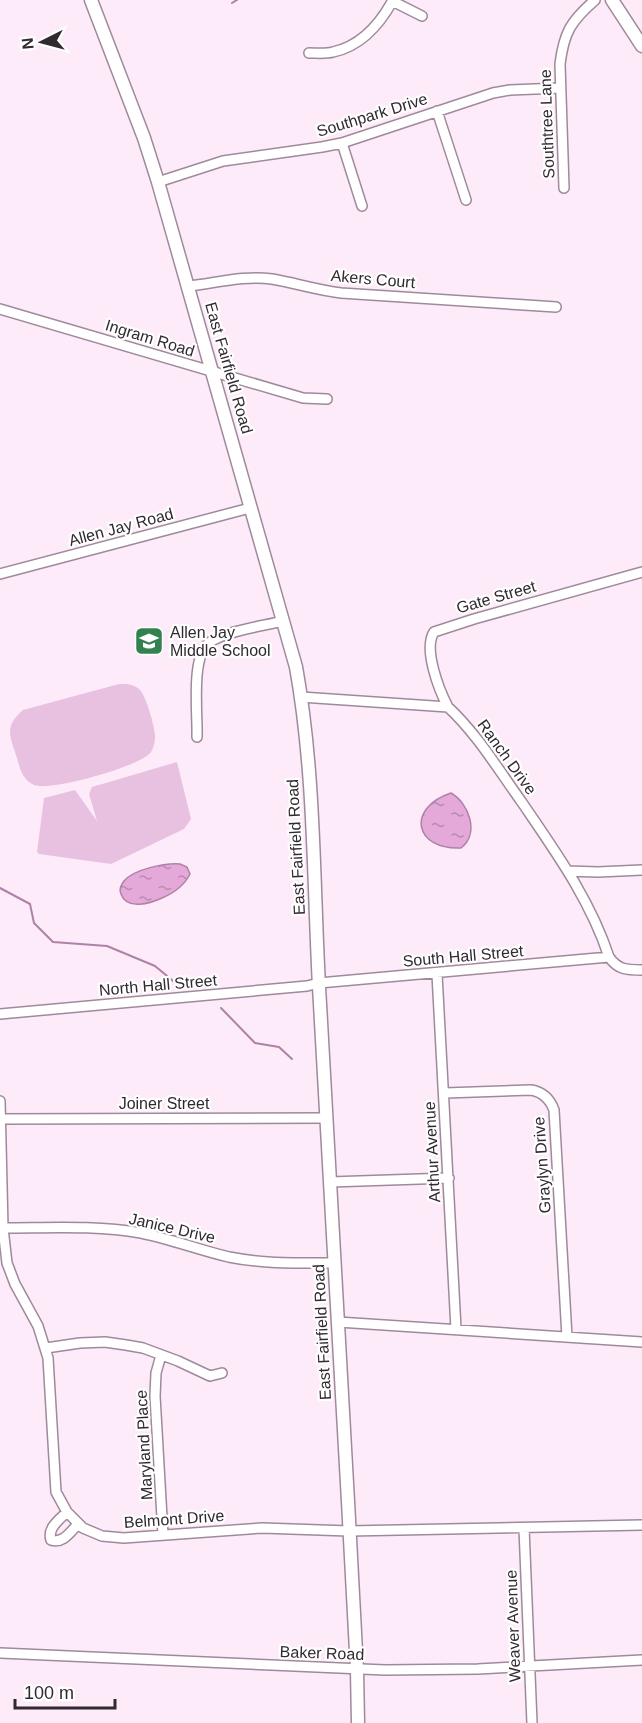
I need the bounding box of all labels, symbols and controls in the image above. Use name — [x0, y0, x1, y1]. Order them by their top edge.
north arrow — [12, 12, 72, 72]
text: N — [19, 37, 37, 50]
street label: Southtree Lane — [537, 69, 557, 179]
street label: Southpark Drive — [315, 90, 429, 140]
street label: Akers Court — [330, 267, 416, 291]
street label: East Fairfield Road — [202, 300, 256, 436]
street label: Ingram Road — [103, 316, 197, 360]
street label: Allen Jay Road — [67, 505, 175, 549]
street label: Gate Street — [454, 577, 538, 616]
place label: Allen Jay Middle School — [170, 624, 271, 659]
school or university icon: Allen Jay Middle School — [133, 625, 165, 657]
street label: Ranch Drive — [474, 716, 540, 798]
street label: East Fairfield Road — [284, 779, 308, 915]
street label: South Hall Street — [402, 942, 525, 970]
street label: North Hall Street — [98, 971, 218, 999]
street label: Joiner Street — [119, 1095, 210, 1112]
street label: Arthur Avenue — [421, 1101, 443, 1203]
street label: Graylyn Drive — [530, 1116, 554, 1214]
street label: Janice Drive — [127, 1210, 217, 1246]
street label: East Fairfield Road — [310, 1264, 334, 1400]
street label: Maryland Place — [133, 1389, 155, 1501]
street label: Belmont Drive — [123, 1507, 225, 1531]
street label: Weaver Avenue — [503, 1569, 523, 1682]
street label: Baker Road — [279, 1643, 365, 1663]
scale bar — [15, 1672, 116, 1710]
text: 100 m — [24, 1683, 74, 1703]

